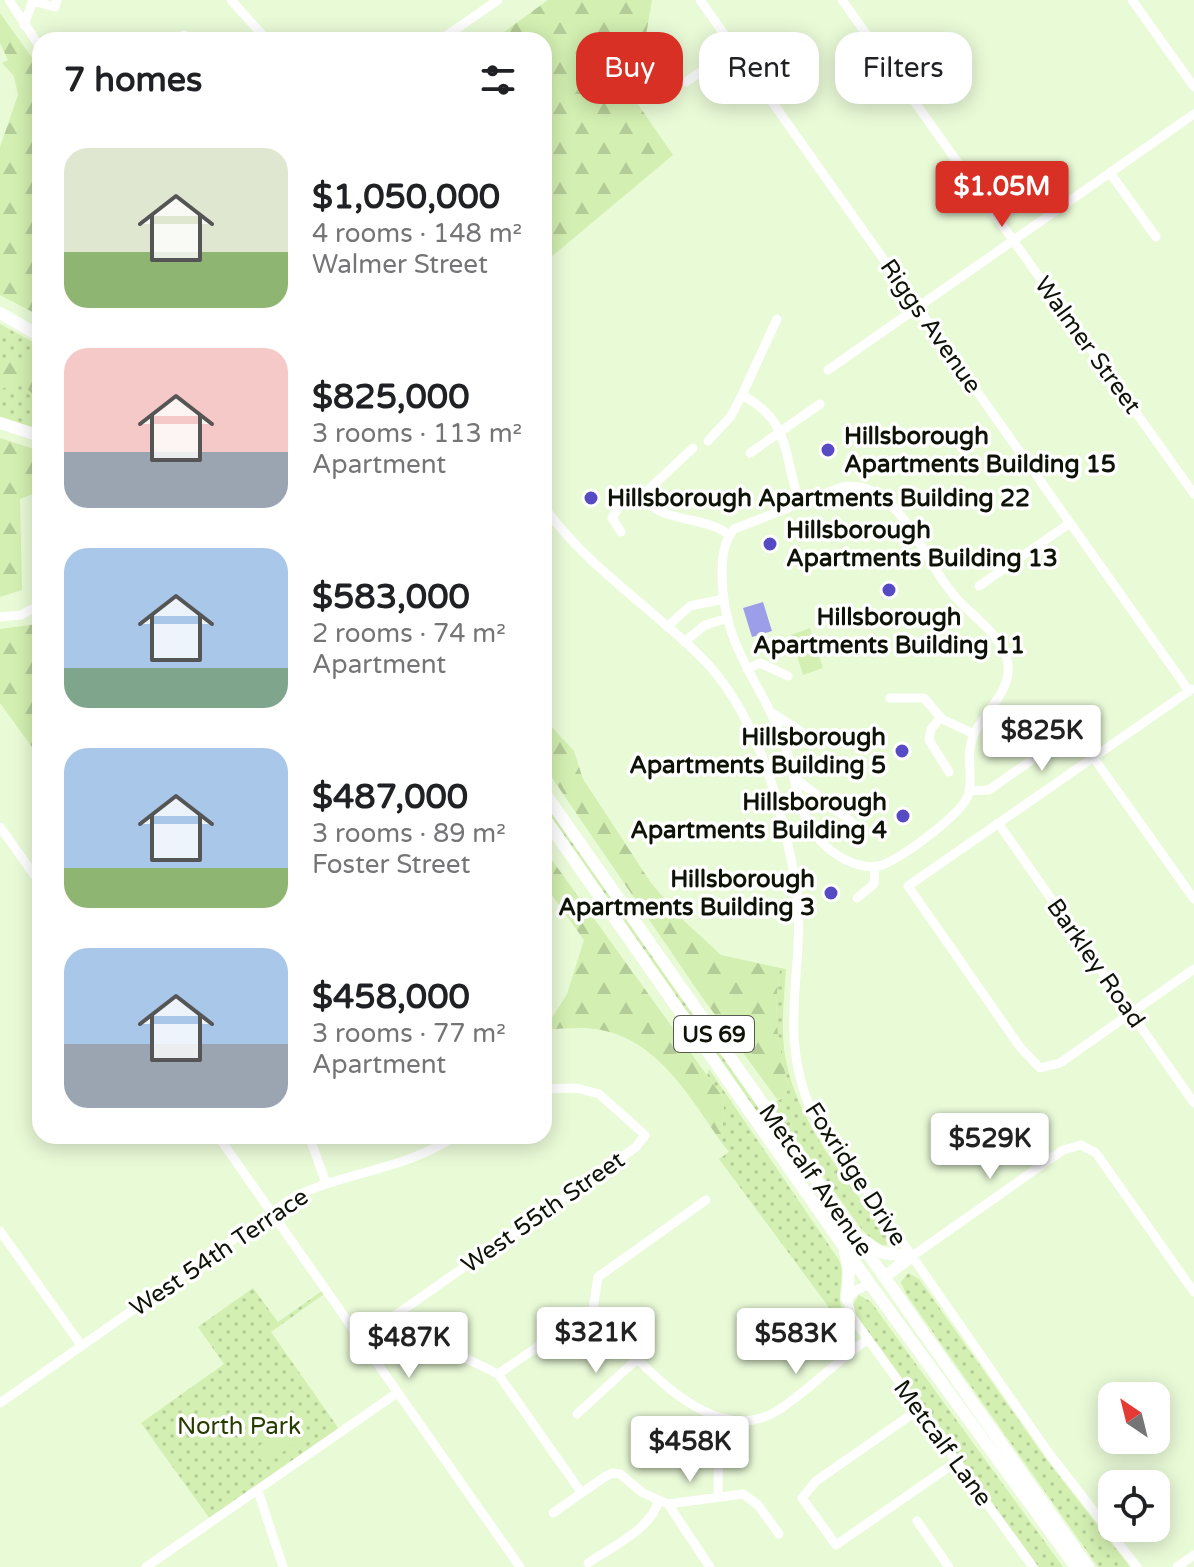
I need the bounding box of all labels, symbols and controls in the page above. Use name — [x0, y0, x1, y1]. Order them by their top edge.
chip: Buy — [576, 32, 683, 104]
chip: Rent — [699, 32, 819, 104]
chip: Filters — [835, 32, 972, 104]
icon: filters — [476, 58, 520, 102]
text: 7 homes — [64, 60, 202, 101]
pin: $1.05M — [937, 161, 1067, 229]
text: $1.05M — [954, 171, 1050, 202]
text: $1,050,000 — [312, 177, 500, 218]
icon: home — [128, 180, 224, 276]
text: 4 rooms · 148 m² — [312, 218, 522, 249]
text: Walmer Street — [312, 249, 488, 280]
street label: Riggs Avenue — [874, 254, 987, 399]
street label: Walmer Street — [1028, 271, 1147, 420]
text: $825,000 — [312, 377, 470, 418]
icon: home — [128, 380, 224, 476]
text: 3 rooms · 113 m² — [312, 418, 522, 449]
place label: Hillsborough Apartments Building 15 — [844, 422, 1116, 479]
marker: Hillsborough Apartments Building 15 — [819, 441, 837, 459]
text: Apartment — [312, 449, 446, 480]
place label: Hillsborough Apartments Building 22 — [607, 484, 1030, 513]
marker: Hillsborough Apartments Building 22 — [582, 489, 600, 507]
place label: Hillsborough Apartments Building 13 — [786, 516, 1058, 573]
marker: Hillsborough Apartments Building 13 — [761, 535, 779, 553]
text: $583,000 — [312, 577, 470, 618]
icon: home — [128, 580, 224, 676]
marker: Hillsborough Apartments Building 11 — [880, 581, 898, 599]
place label: Hillsborough Apartments Building 11 — [753, 603, 1025, 660]
text: 2 rooms · 74 m² — [312, 618, 506, 649]
text: Apartment — [312, 649, 446, 680]
pin: $825K — [986, 705, 1098, 773]
text: $825K — [1001, 715, 1083, 746]
place label: Hillsborough Apartments Building 5 — [629, 723, 886, 780]
marker: Hillsborough Apartments Building 5 — [893, 742, 911, 760]
text: $487,000 — [312, 777, 468, 818]
icon: home — [128, 780, 224, 876]
place label: Hillsborough Apartments Building 4 — [630, 788, 887, 845]
marker: Hillsborough Apartments Building 4 — [894, 807, 912, 825]
text: 3 rooms · 89 m² — [312, 818, 506, 849]
text: Foster Street — [312, 849, 470, 880]
place label: Hillsborough Apartments Building 3 — [558, 865, 815, 922]
marker: Hillsborough Apartments Building 3 — [822, 884, 840, 902]
street label: Barkley Road — [1040, 893, 1151, 1034]
text: $458,000 — [312, 977, 470, 1018]
icon: home — [128, 980, 224, 1076]
road number: US 69 — [674, 1016, 754, 1052]
text: 3 rooms · 77 m² — [312, 1018, 506, 1049]
text: Apartment — [312, 1049, 446, 1080]
street label: Foxridge Drive — [798, 1097, 913, 1251]
street label: Metcalf Avenue — [752, 1099, 879, 1262]
pin: $529K — [934, 1113, 1046, 1181]
text: $529K — [949, 1123, 1031, 1154]
street label: West 55th Street — [456, 1145, 630, 1279]
street label: West 54th Terrace — [125, 1182, 314, 1323]
pin: $321K — [540, 1307, 652, 1375]
pin: $583K — [740, 1308, 852, 1376]
pin: $487K — [353, 1312, 465, 1380]
text: $321K — [555, 1317, 637, 1348]
text: $583K — [755, 1318, 837, 1349]
text: $487K — [368, 1322, 450, 1353]
street label: Metcalf Lane — [887, 1375, 998, 1512]
north arrow — [1098, 1382, 1170, 1454]
map controls — [1098, 1382, 1170, 1542]
park label: North Park — [177, 1412, 301, 1441]
pin: $458K — [634, 1416, 746, 1484]
text: $458K — [649, 1426, 731, 1457]
button: locate — [1098, 1470, 1170, 1542]

